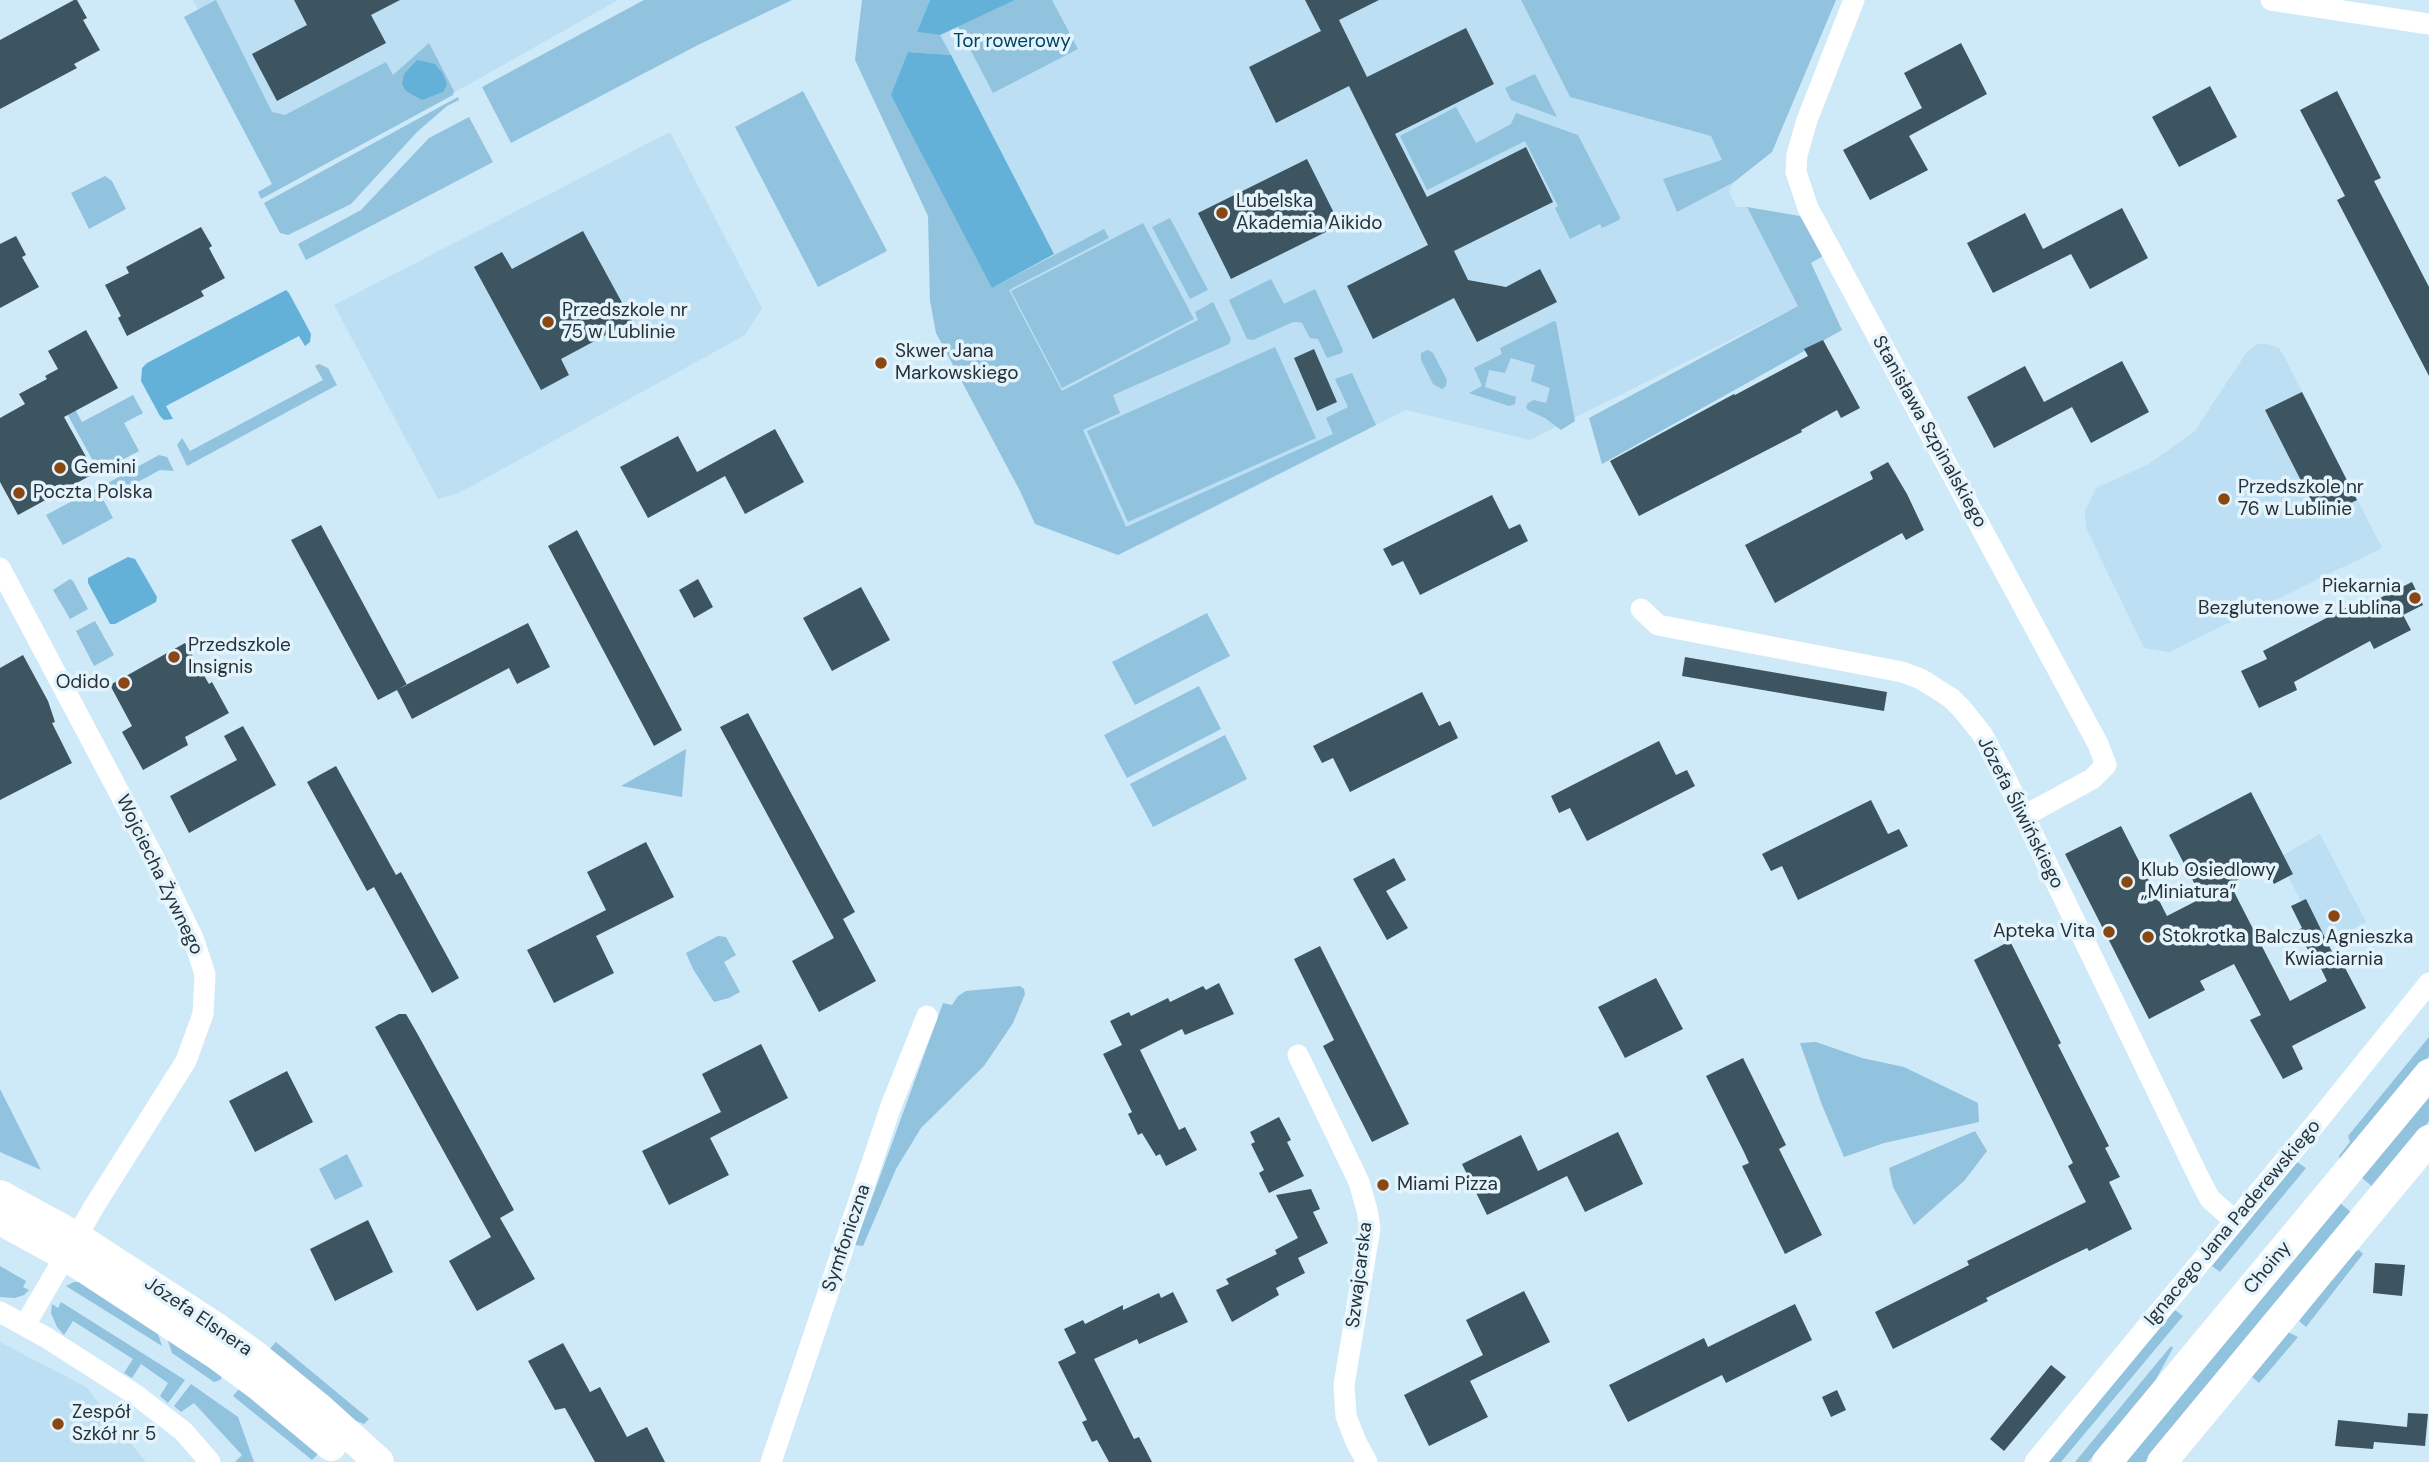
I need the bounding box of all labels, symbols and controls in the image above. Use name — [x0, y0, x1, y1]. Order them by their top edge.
park label: Tor rowerowy — [953, 31, 1071, 53]
place label: Lubelska Akademia Aikido — [1236, 191, 1383, 235]
marker: Lubelska Akademia Aikido — [1214, 205, 1230, 221]
place label: Przedszkole nr 75 w Lublinie — [562, 300, 688, 344]
marker: Przedszkole nr 75 w Lublinie — [540, 314, 556, 330]
street label: Stanisława Szpinalskiego — [1867, 332, 1991, 532]
place label: Skwer Jana Markowskiego — [895, 341, 1019, 385]
marker: Skwer Jana Markowskiego — [873, 355, 889, 371]
place label: Gemini — [74, 457, 136, 479]
marker: Gemini — [52, 460, 68, 476]
place label: Przedszkole nr 76 w Lublinie — [2238, 477, 2364, 521]
place label: Poczta Polska — [33, 482, 152, 504]
marker: Poczta Polska — [11, 485, 27, 501]
marker: Przedszkole nr 76 w Lublinie — [2216, 491, 2232, 507]
place label: Piekarnia Bezglutenowe z Lublina — [2198, 576, 2401, 620]
marker: Piekarnia Bezglutenowe z Lublina — [2407, 590, 2423, 606]
place label: Przedszkole Insignis — [188, 635, 291, 679]
marker: Przedszkole Insignis — [166, 649, 182, 665]
place label: Odido — [56, 672, 110, 694]
marker: Odido — [116, 675, 132, 691]
street label: Józefa Śliwińskiego — [1972, 733, 2068, 893]
street label: Wojciecha Żywnego — [110, 791, 208, 959]
place label: Klub Osiedlowy „Miniatura” — [2141, 860, 2276, 904]
marker: Klub Osiedlowy „Miniatura” — [2119, 874, 2135, 890]
marker: Balczus Agnieszka Kwiaciarnia — [2326, 908, 2342, 924]
place label: Apteka Vita — [1993, 921, 2095, 943]
marker: Apteka Vita — [2101, 924, 2117, 940]
place label: Stokrotka — [2162, 926, 2246, 948]
place label: Balczus Agnieszka Kwiaciarnia — [2255, 927, 2413, 971]
marker: Stokrotka — [2140, 929, 2156, 945]
street label: Ignacego Jana Paderewskiego — [2140, 1115, 2326, 1331]
place label: Miami Pizza — [1397, 1174, 1498, 1196]
marker: Miami Pizza — [1375, 1177, 1391, 1193]
street label: Symfoniczna — [818, 1181, 876, 1295]
street label: Szwajcarska — [1342, 1221, 1378, 1329]
street label: Choiny — [2239, 1237, 2297, 1299]
street label: Józefa Elsnera — [140, 1273, 256, 1361]
place label: Zespół Szkół nr 5 — [72, 1402, 156, 1446]
marker: Zespół Szkół nr 5 — [50, 1416, 66, 1432]

